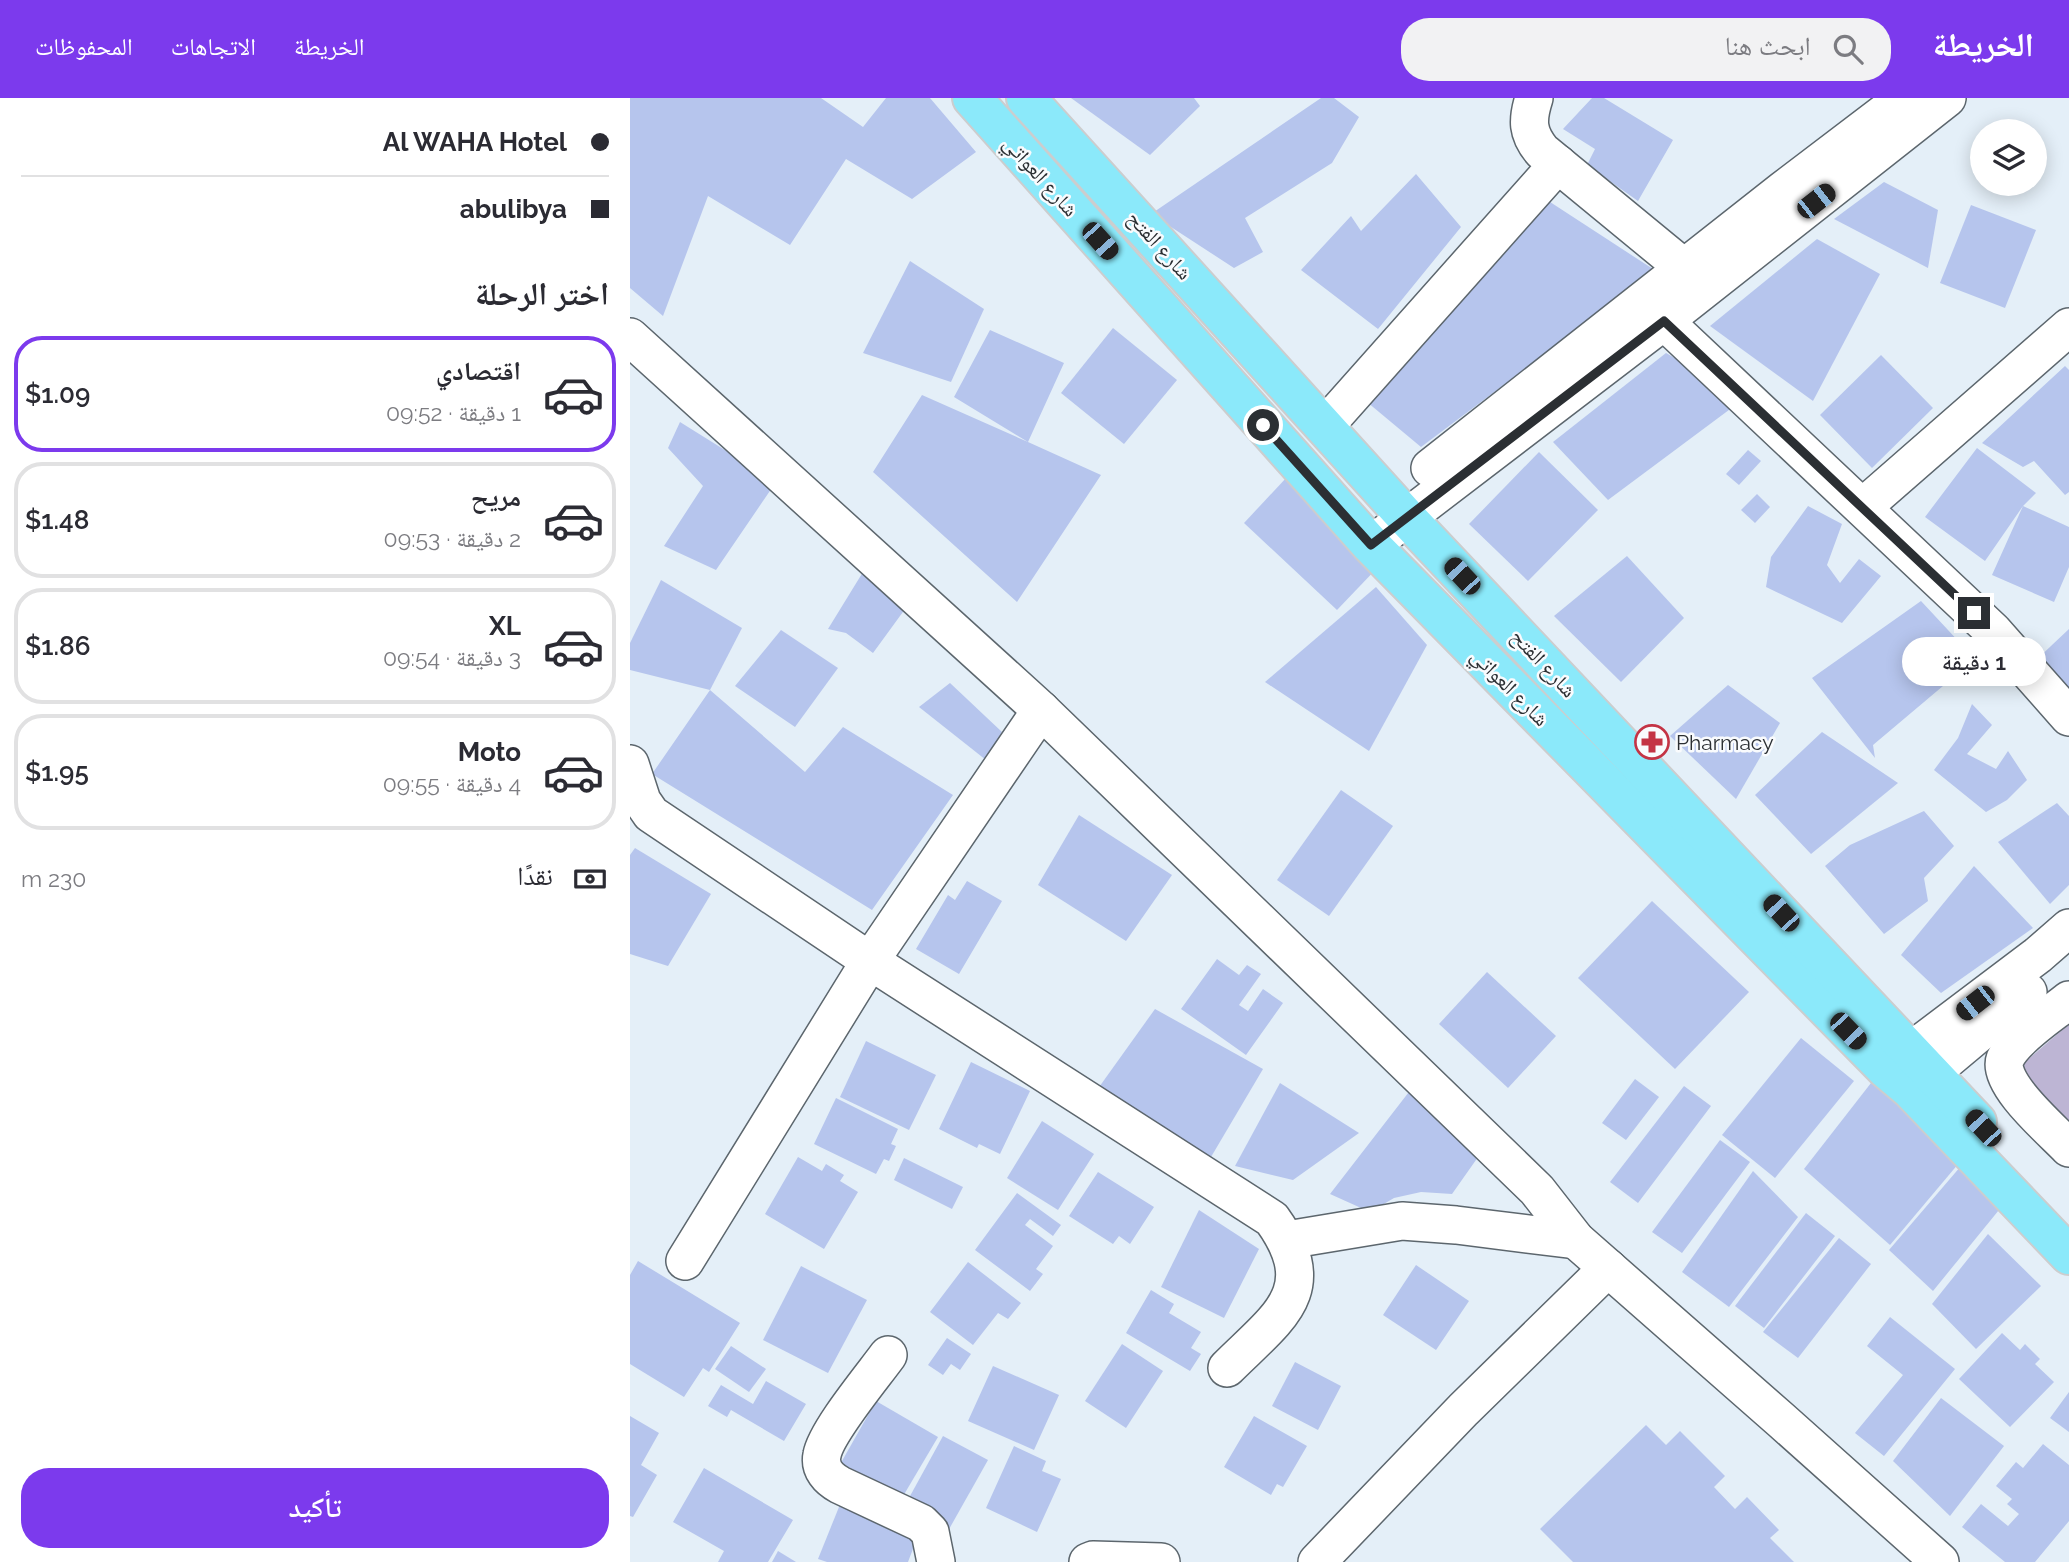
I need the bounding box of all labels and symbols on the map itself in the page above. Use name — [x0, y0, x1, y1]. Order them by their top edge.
street label: شارع العواتي — [995, 131, 1084, 224]
car — [1793, 180, 1840, 222]
street label: شارع الفتح — [1122, 205, 1198, 285]
car — [1079, 218, 1122, 264]
route start — [1247, 409, 1279, 441]
car — [1440, 553, 1485, 599]
route end — [1958, 597, 1990, 629]
street label: شارع الفتح — [1505, 624, 1582, 703]
callout: 1 دقيقة — [1902, 638, 2046, 686]
street label: شارع العواتي — [1463, 643, 1554, 734]
pharmacy icon: Pharmacy — [1633, 723, 1671, 761]
place label: Pharmacy — [1676, 730, 1774, 755]
car — [1759, 890, 1804, 936]
car — [1952, 982, 1999, 1024]
car — [1826, 1009, 1871, 1053]
car — [1961, 1105, 2006, 1151]

